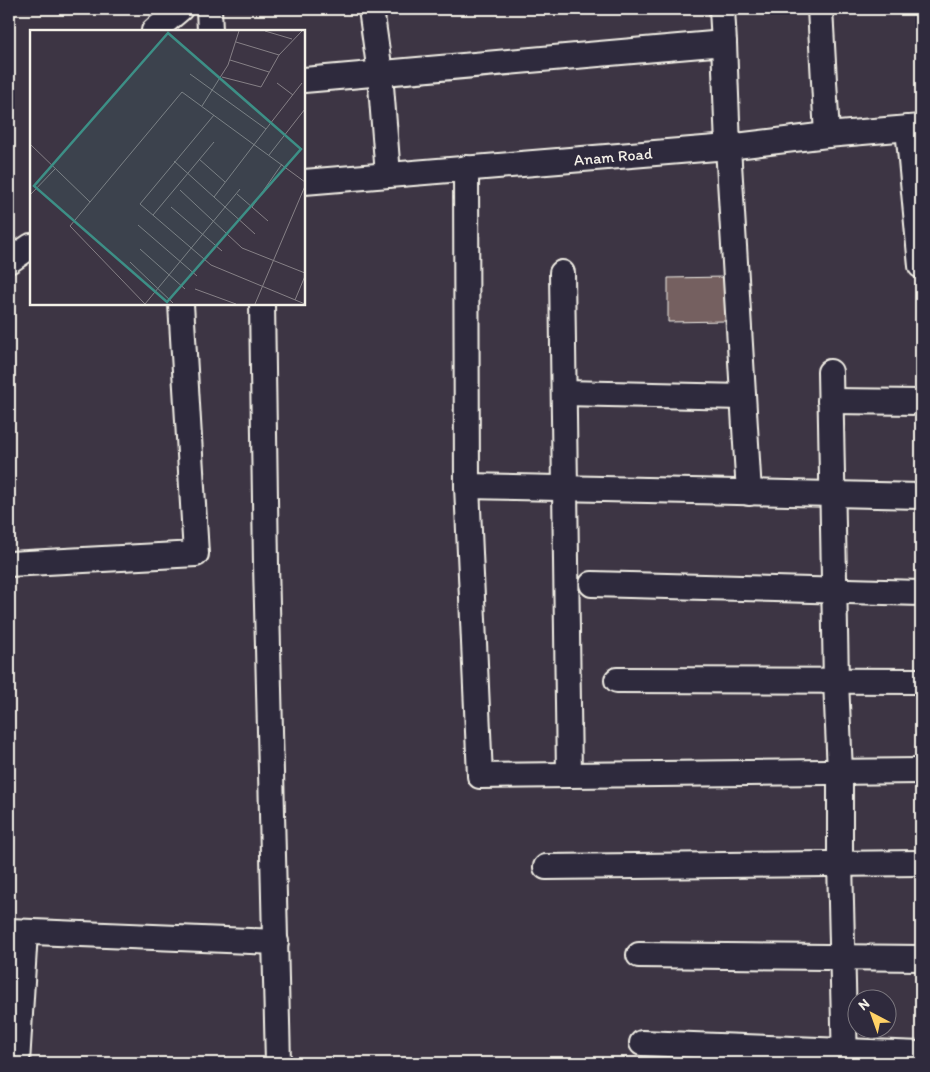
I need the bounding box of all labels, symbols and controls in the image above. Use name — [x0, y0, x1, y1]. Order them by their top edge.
inset map — [30, 30, 305, 305]
street label: Anam Road — [573, 144, 653, 169]
north arrow — [848, 990, 898, 1040]
text: N — [855, 995, 873, 1014]

